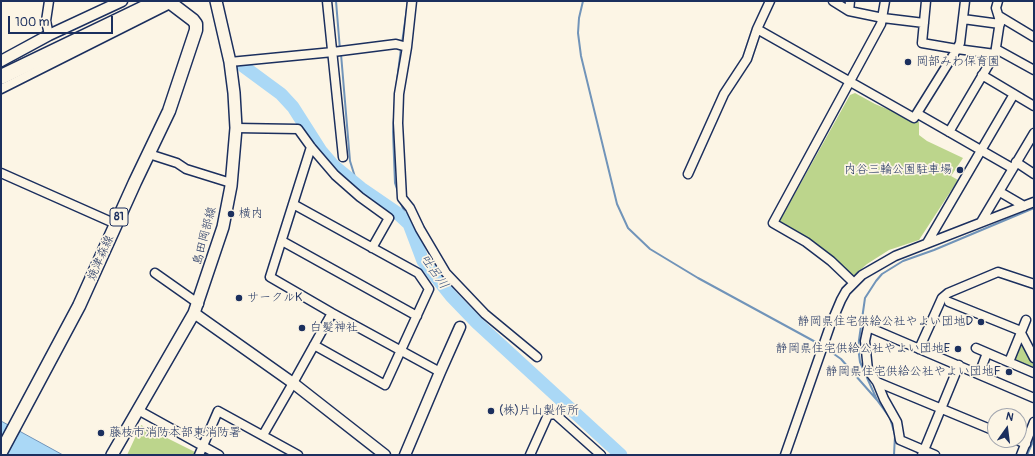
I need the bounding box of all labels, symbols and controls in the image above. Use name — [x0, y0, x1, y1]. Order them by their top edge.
scale bar — [10, 8, 115, 34]
text: 100 m — [15, 15, 49, 30]
place label: 岡部みわ保育園 — [916, 55, 1000, 69]
marker: 岡部みわ保育園 — [903, 57, 913, 67]
place label: 内谷三輪公園駐車場 — [844, 163, 952, 177]
marker: 内谷三輪公園駐車場 — [955, 165, 965, 175]
street label: 島田岡部線 — [190, 205, 220, 267]
place label: 横内 — [239, 207, 263, 221]
road number: 81 — [110, 208, 128, 226]
marker: 横内 — [226, 209, 236, 219]
street label: 焼津森線 — [85, 233, 117, 283]
water label: 吐呂川 — [416, 252, 452, 292]
place label: サークルK — [247, 291, 302, 305]
marker: サークルK — [234, 293, 244, 303]
place label: 静岡県住宅供給公社やよい団地D — [797, 315, 973, 329]
marker: 静岡県住宅供給公社やよい団地D — [976, 317, 986, 327]
place label: 白髪神社 — [310, 321, 358, 335]
marker: 白髪神社 — [297, 323, 307, 333]
place label: 静岡県住宅供給公社やよい団地E — [776, 342, 950, 356]
marker: 静岡県住宅供給公社やよい団地E — [953, 344, 963, 354]
place label: 静岡県住宅供給公社やよい団地F — [826, 365, 1001, 379]
marker: 静岡県住宅供給公社やよい団地F — [1004, 367, 1014, 377]
place label: (株)片山製作所 — [499, 404, 579, 418]
marker: (株)片山製作所 — [486, 406, 496, 416]
north arrow — [987, 408, 1027, 448]
text: N — [1005, 410, 1015, 424]
place label: 藤枝市消防本部東消防署 — [109, 426, 241, 440]
marker: 藤枝市消防本部東消防署 — [96, 428, 106, 438]

